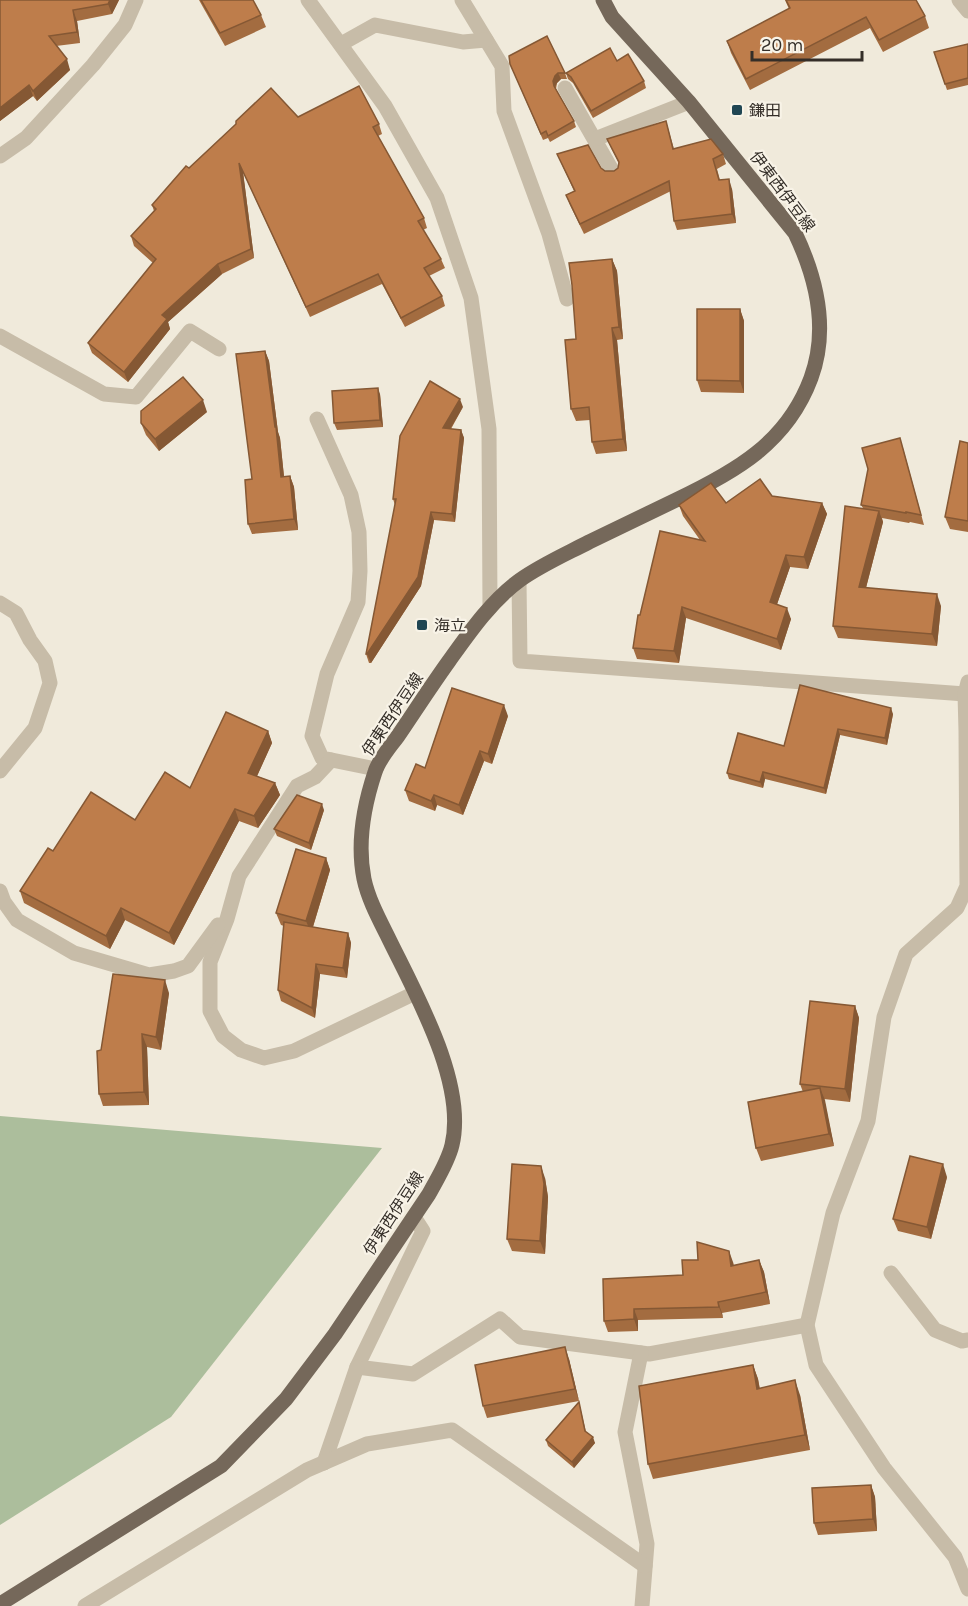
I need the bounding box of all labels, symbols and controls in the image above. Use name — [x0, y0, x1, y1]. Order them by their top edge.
scale bar — [752, 24, 862, 62]
text: 20 m — [761, 34, 803, 56]
place label: 鎌田 — [749, 101, 781, 120]
marker: 鎌田 — [730, 103, 744, 117]
street label: 伊東西伊豆線 — [746, 147, 819, 235]
place label: 海立 — [434, 616, 466, 635]
marker: 海立 — [415, 618, 429, 632]
street label: 伊東西伊豆線 — [358, 669, 427, 759]
street label: 伊東西伊豆線 — [359, 1168, 428, 1259]

